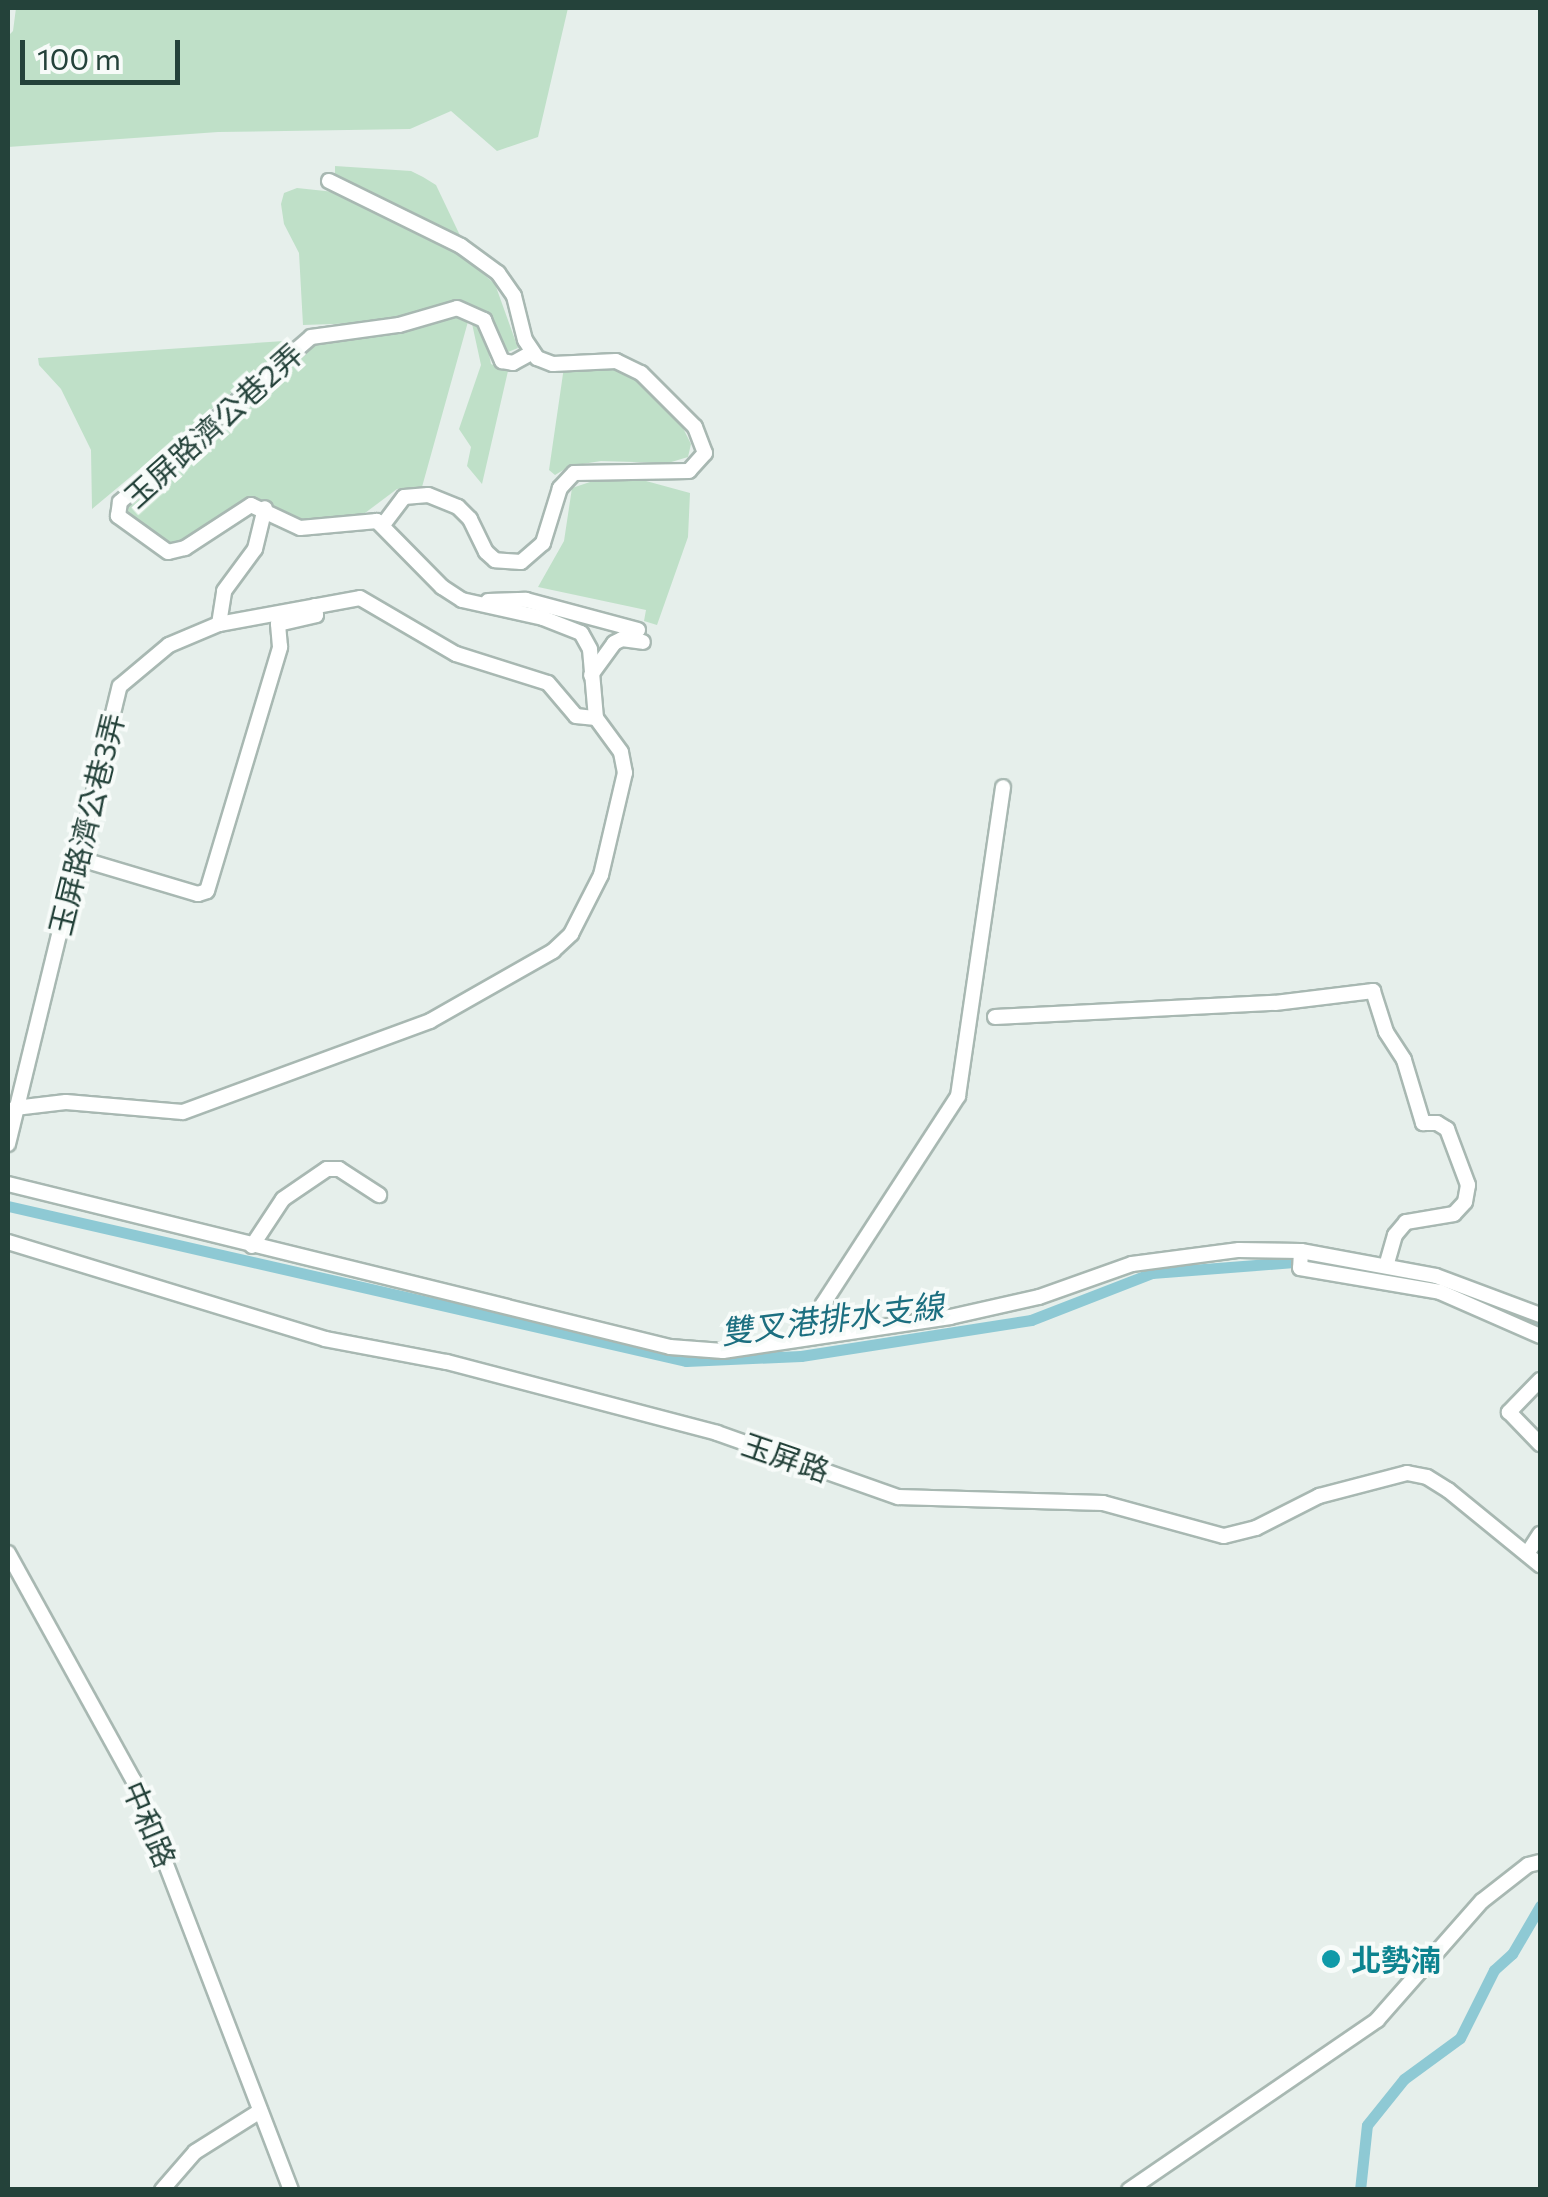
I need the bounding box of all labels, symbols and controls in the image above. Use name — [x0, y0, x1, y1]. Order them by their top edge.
scale bar — [25, 20, 185, 82]
text: 100 m — [37, 39, 121, 76]
street label: 玉屏路濟公巷2弄 — [117, 336, 309, 514]
street label: 玉屏路濟公巷3弄 — [41, 709, 131, 939]
water label: 雙叉港排水支線 — [718, 1285, 946, 1351]
street label: 玉屏路 — [738, 1425, 834, 1489]
street label: 中和路 — [116, 1776, 184, 1872]
place label: 北勢湳 — [1351, 1941, 1441, 1977]
marker: 北勢湳 — [1320, 1948, 1342, 1970]

